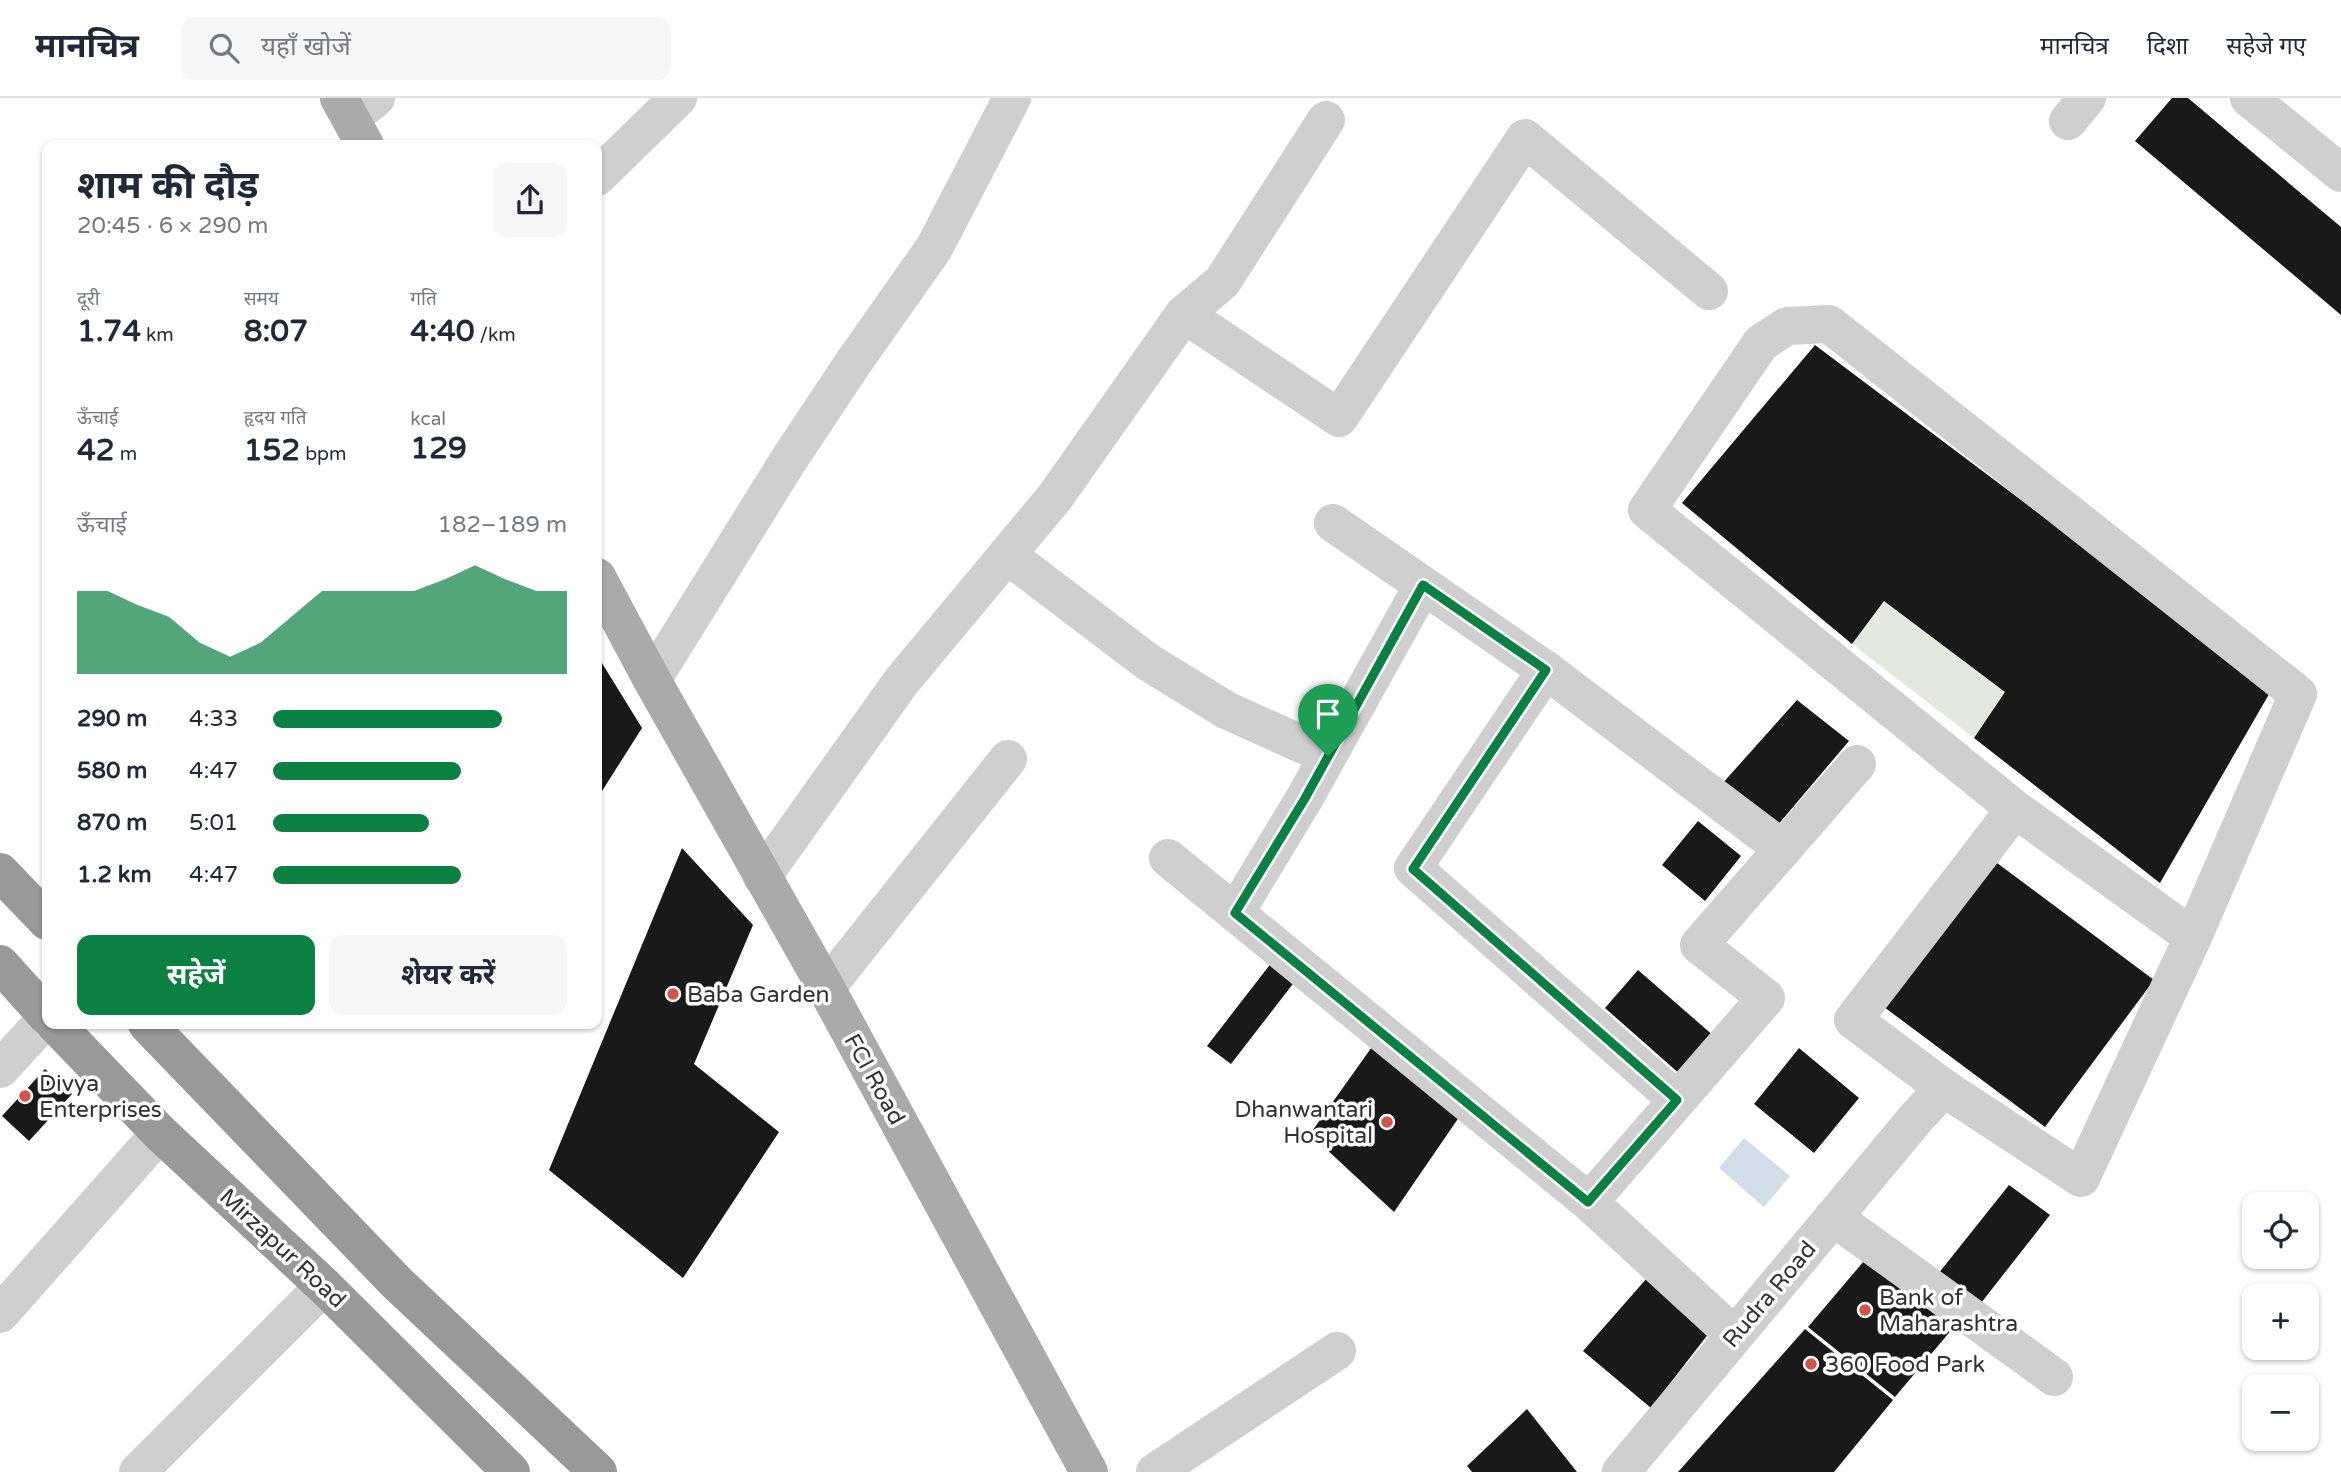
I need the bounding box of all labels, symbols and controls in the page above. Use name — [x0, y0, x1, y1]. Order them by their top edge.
search box — [181, 17, 671, 80]
text: मानचित्र — [35, 27, 139, 66]
icon: search — [205, 29, 243, 67]
text: यहाँ खोजें — [261, 31, 351, 62]
text: मानचित्र — [2040, 32, 2109, 61]
text: दिशा — [2147, 32, 2188, 61]
text: सहेजे गए — [2226, 32, 2306, 61]
text: शाम की दौड़ — [77, 163, 258, 209]
button: share — [493, 163, 567, 237]
text: 20:45 · 6 × 290 m — [77, 212, 268, 240]
text: दूरी — [77, 288, 100, 310]
text: समय — [244, 288, 279, 310]
text: गति — [410, 288, 437, 310]
text: 1.74 — [77, 313, 141, 350]
text: 8:07 — [244, 313, 308, 350]
text: 4:40 — [410, 313, 475, 350]
text: km — [141, 324, 174, 346]
text: /km — [475, 324, 516, 346]
text: ऊँचाई — [77, 407, 118, 429]
text: हृदय गति — [244, 407, 307, 429]
text: kcal — [410, 408, 446, 430]
text: 129 — [410, 430, 467, 467]
text: 42 — [77, 432, 115, 469]
text: 152 — [244, 432, 300, 469]
text: m — [115, 443, 137, 465]
text: bpm — [300, 443, 347, 465]
text: ऊँचाई — [77, 511, 127, 539]
text: 182–189 m — [438, 511, 567, 539]
pin — [1298, 684, 1358, 756]
icon: arrive — [1309, 695, 1347, 733]
text: 290 m — [77, 705, 147, 733]
text: 4:33 — [189, 705, 238, 733]
text: 580 m — [77, 757, 147, 785]
text: 4:47 — [189, 757, 238, 785]
text: 870 m — [77, 809, 147, 837]
text: 5:01 — [189, 809, 238, 837]
text: 1.2 km — [77, 861, 152, 889]
text: 4:47 — [189, 861, 238, 889]
button: सहेजें — [77, 935, 315, 1015]
button: शेयर करें — [329, 935, 567, 1015]
place label: Baba Garden — [687, 981, 830, 1009]
marker: Baba Garden — [665, 986, 681, 1002]
street label: FCI Road — [838, 1029, 911, 1130]
place label: Divya Enterprises — [39, 1070, 162, 1124]
marker: Divya Enterprises — [17, 1088, 33, 1104]
place label: Dhanwantari Hospital — [1234, 1096, 1373, 1150]
marker: Dhanwantari Hospital — [1379, 1114, 1395, 1130]
street label: Mirzapur Road — [214, 1183, 351, 1314]
map controls — [2242, 1192, 2319, 1451]
button: locate — [2242, 1192, 2319, 1269]
street label: Rudra Road — [1717, 1236, 1822, 1354]
button: + — [2242, 1283, 2319, 1360]
place label: Bank of Maharashtra — [1879, 1284, 2018, 1338]
marker: Bank of Maharashtra — [1857, 1302, 1873, 1318]
place label: 360 Food Park — [1825, 1351, 1985, 1379]
marker: 360 Food Park — [1803, 1356, 1819, 1372]
button: − — [2242, 1374, 2319, 1451]

